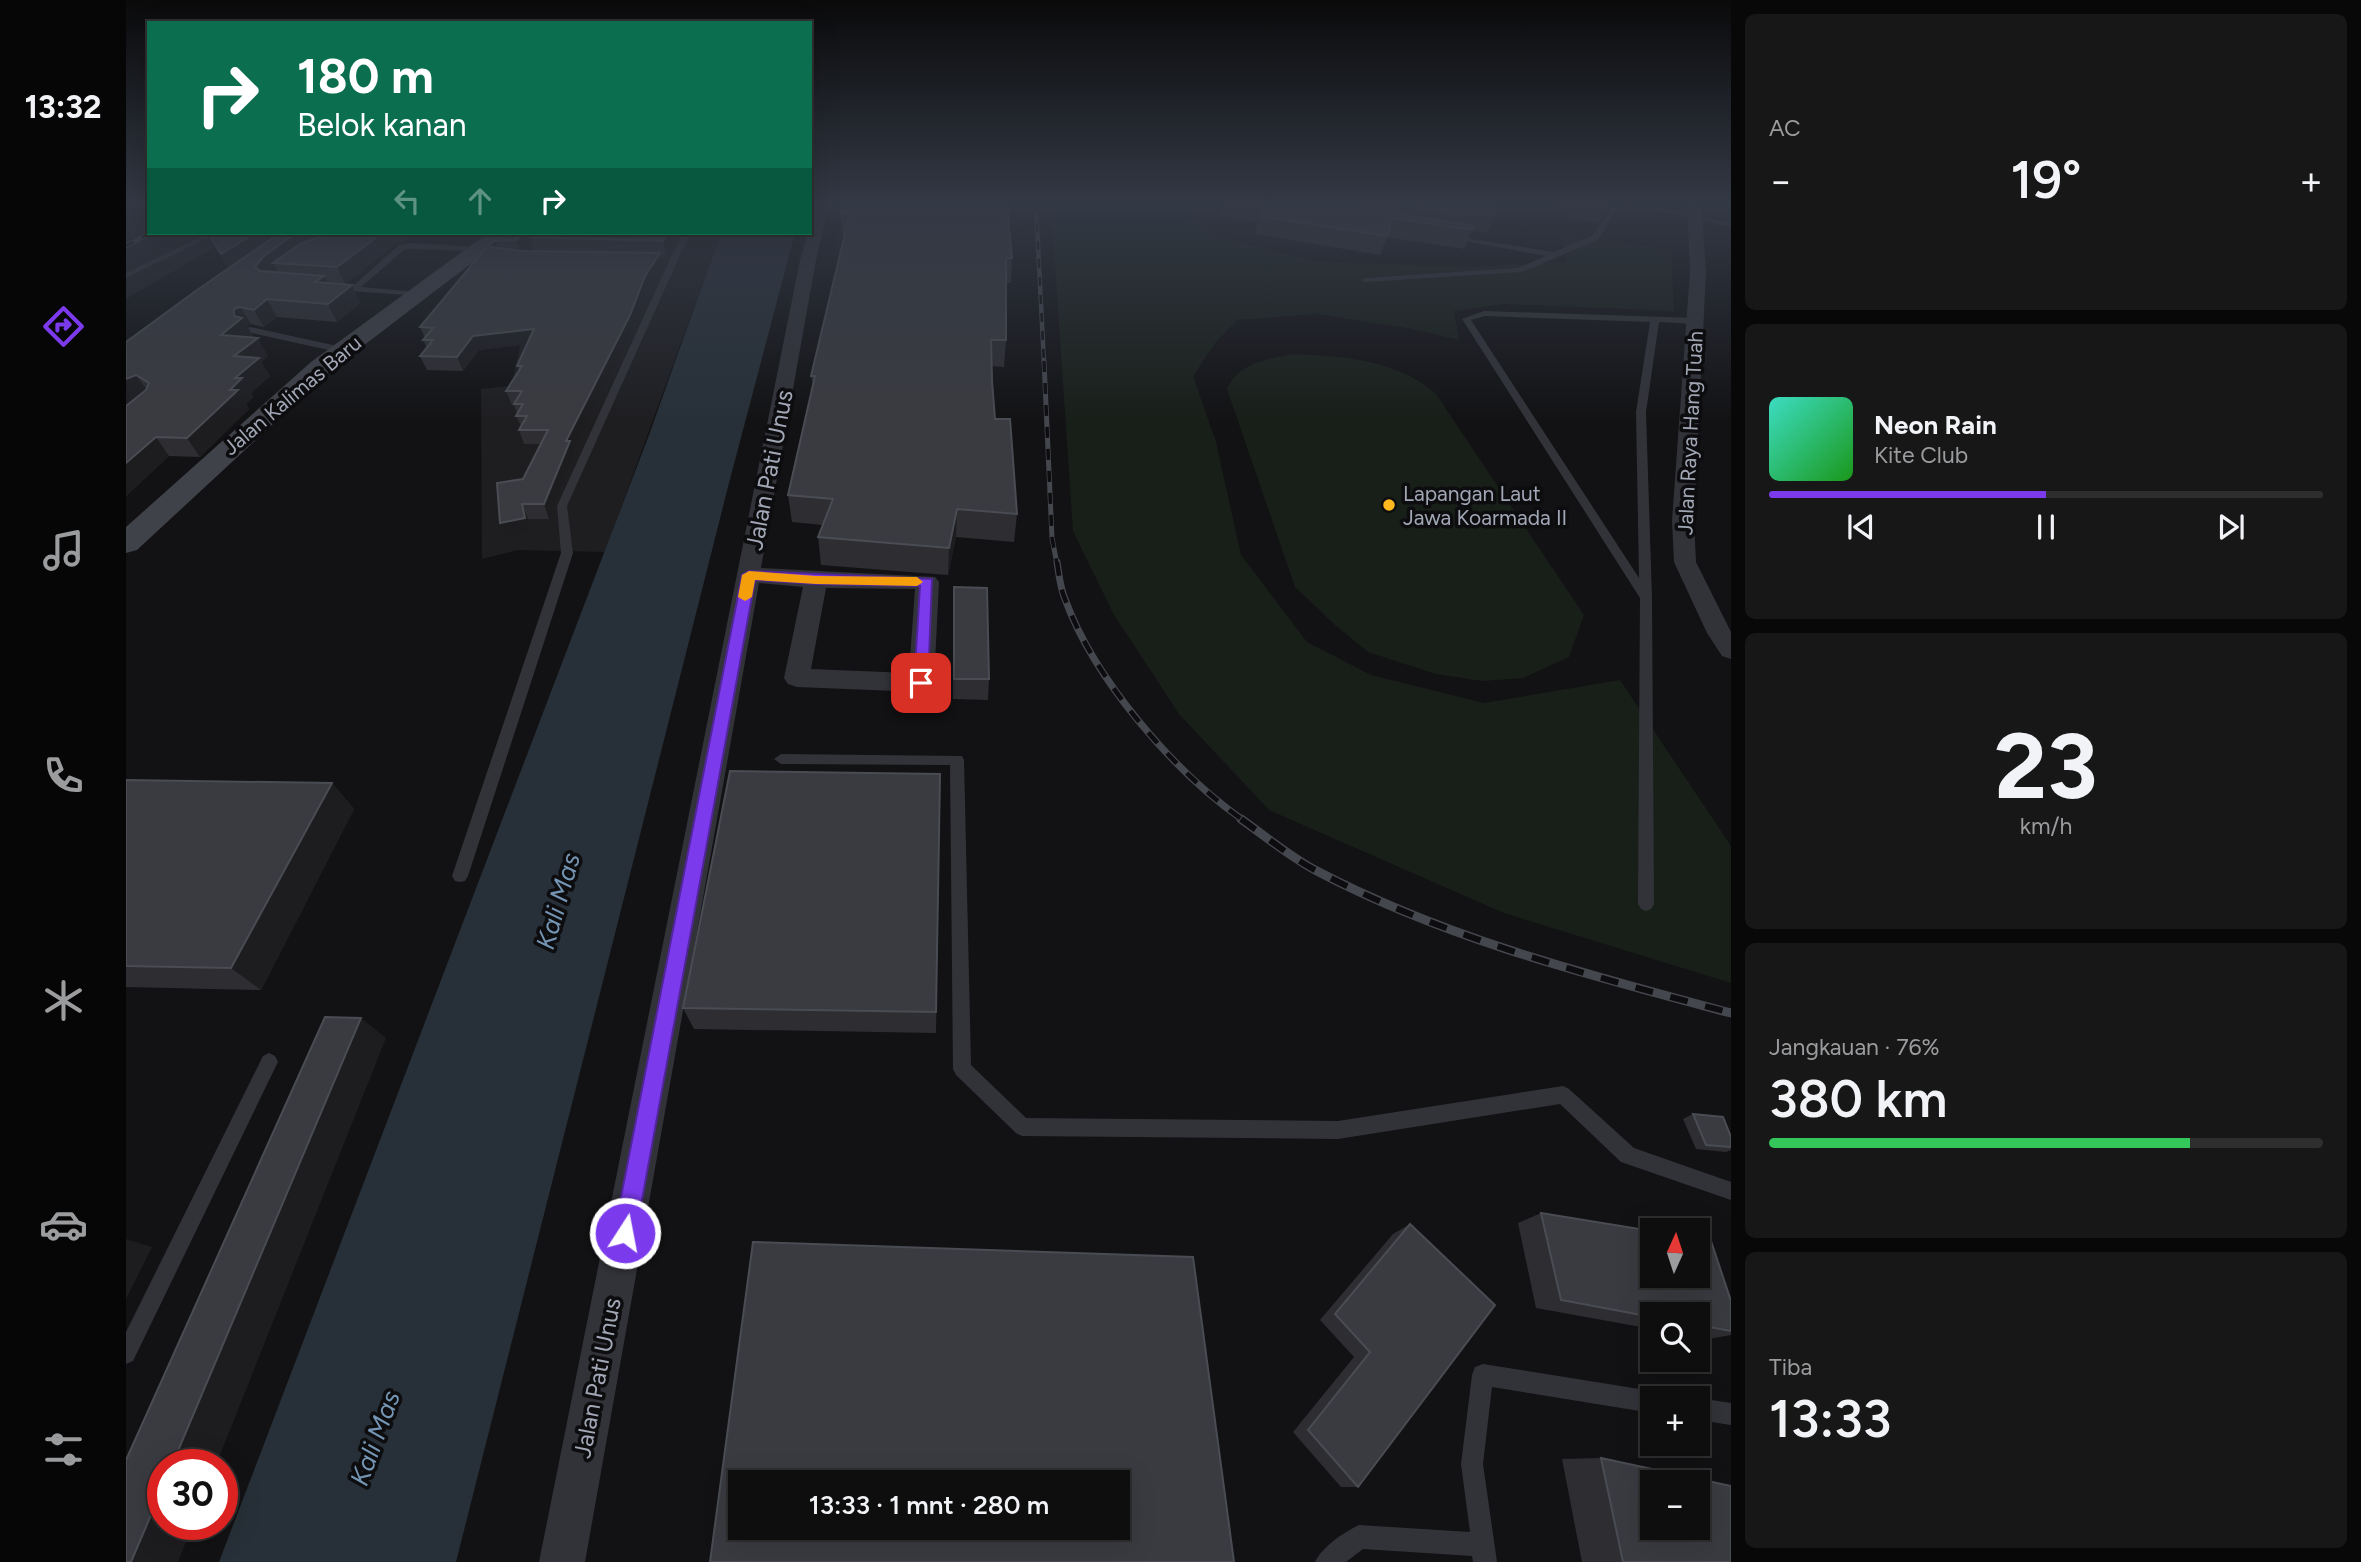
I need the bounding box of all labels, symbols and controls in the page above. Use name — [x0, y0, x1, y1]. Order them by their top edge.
text: 180 m — [297, 46, 434, 105]
icon: right — [182, 49, 273, 140]
text: 13:32 — [24, 88, 102, 126]
text: Belok kanan — [297, 106, 467, 144]
text: AC — [1769, 114, 1801, 142]
text: 19° — [2010, 149, 2082, 211]
text: − — [1769, 158, 1793, 204]
text: + — [2299, 158, 2323, 204]
icon: left — [388, 182, 426, 220]
icon: ahead — [461, 182, 499, 220]
icon: right — [534, 182, 572, 220]
icon: directions — [39, 302, 88, 351]
street label: Jalan Kalimas Baru — [218, 330, 366, 460]
street label: Jalan Raya Hang Tuah — [1672, 330, 1708, 536]
street label: Jalan Pati Unus — [739, 387, 799, 553]
text: Neon Rain — [1874, 409, 1997, 441]
text: Kite Club — [1874, 441, 1968, 469]
place label: Lapangan Laut Jawa Koarmada II — [1403, 481, 1567, 530]
marker: Lapangan Laut Jawa Koarmada II — [1381, 497, 1397, 513]
icon: previous — [1842, 508, 1880, 546]
icon: pause — [2027, 508, 2065, 546]
icon: next — [2212, 508, 2250, 546]
icon: music — [39, 526, 88, 575]
pin — [891, 653, 951, 713]
icon: arrive — [902, 664, 940, 702]
text: 23 — [1994, 712, 2098, 821]
icon: phone — [39, 751, 88, 800]
text: km/h — [2020, 812, 2072, 840]
water label: Kali Mas — [529, 849, 587, 953]
icon: climate — [39, 976, 88, 1025]
text: Jangkauan · 76% — [1769, 1033, 1940, 1061]
text: 380 km — [1769, 1068, 1947, 1130]
position arrow — [588, 1196, 662, 1270]
icon: car — [39, 1200, 88, 1249]
north arrow — [1640, 1218, 1710, 1288]
map controls — [1640, 1218, 1710, 1540]
street label: Jalan Pati Unus — [567, 1295, 627, 1461]
button: search — [1640, 1302, 1710, 1372]
text: Tiba — [1769, 1353, 1812, 1381]
water label: Kali Mas — [343, 1386, 407, 1490]
button: + — [1640, 1386, 1710, 1456]
text: 13:33 — [1769, 1388, 1891, 1450]
icon: filters — [39, 1425, 88, 1474]
speed limit sign: 30 — [147, 1449, 238, 1540]
button: − — [1640, 1470, 1710, 1540]
text: 13:33 · 1 mnt · 280 m — [809, 1489, 1049, 1521]

